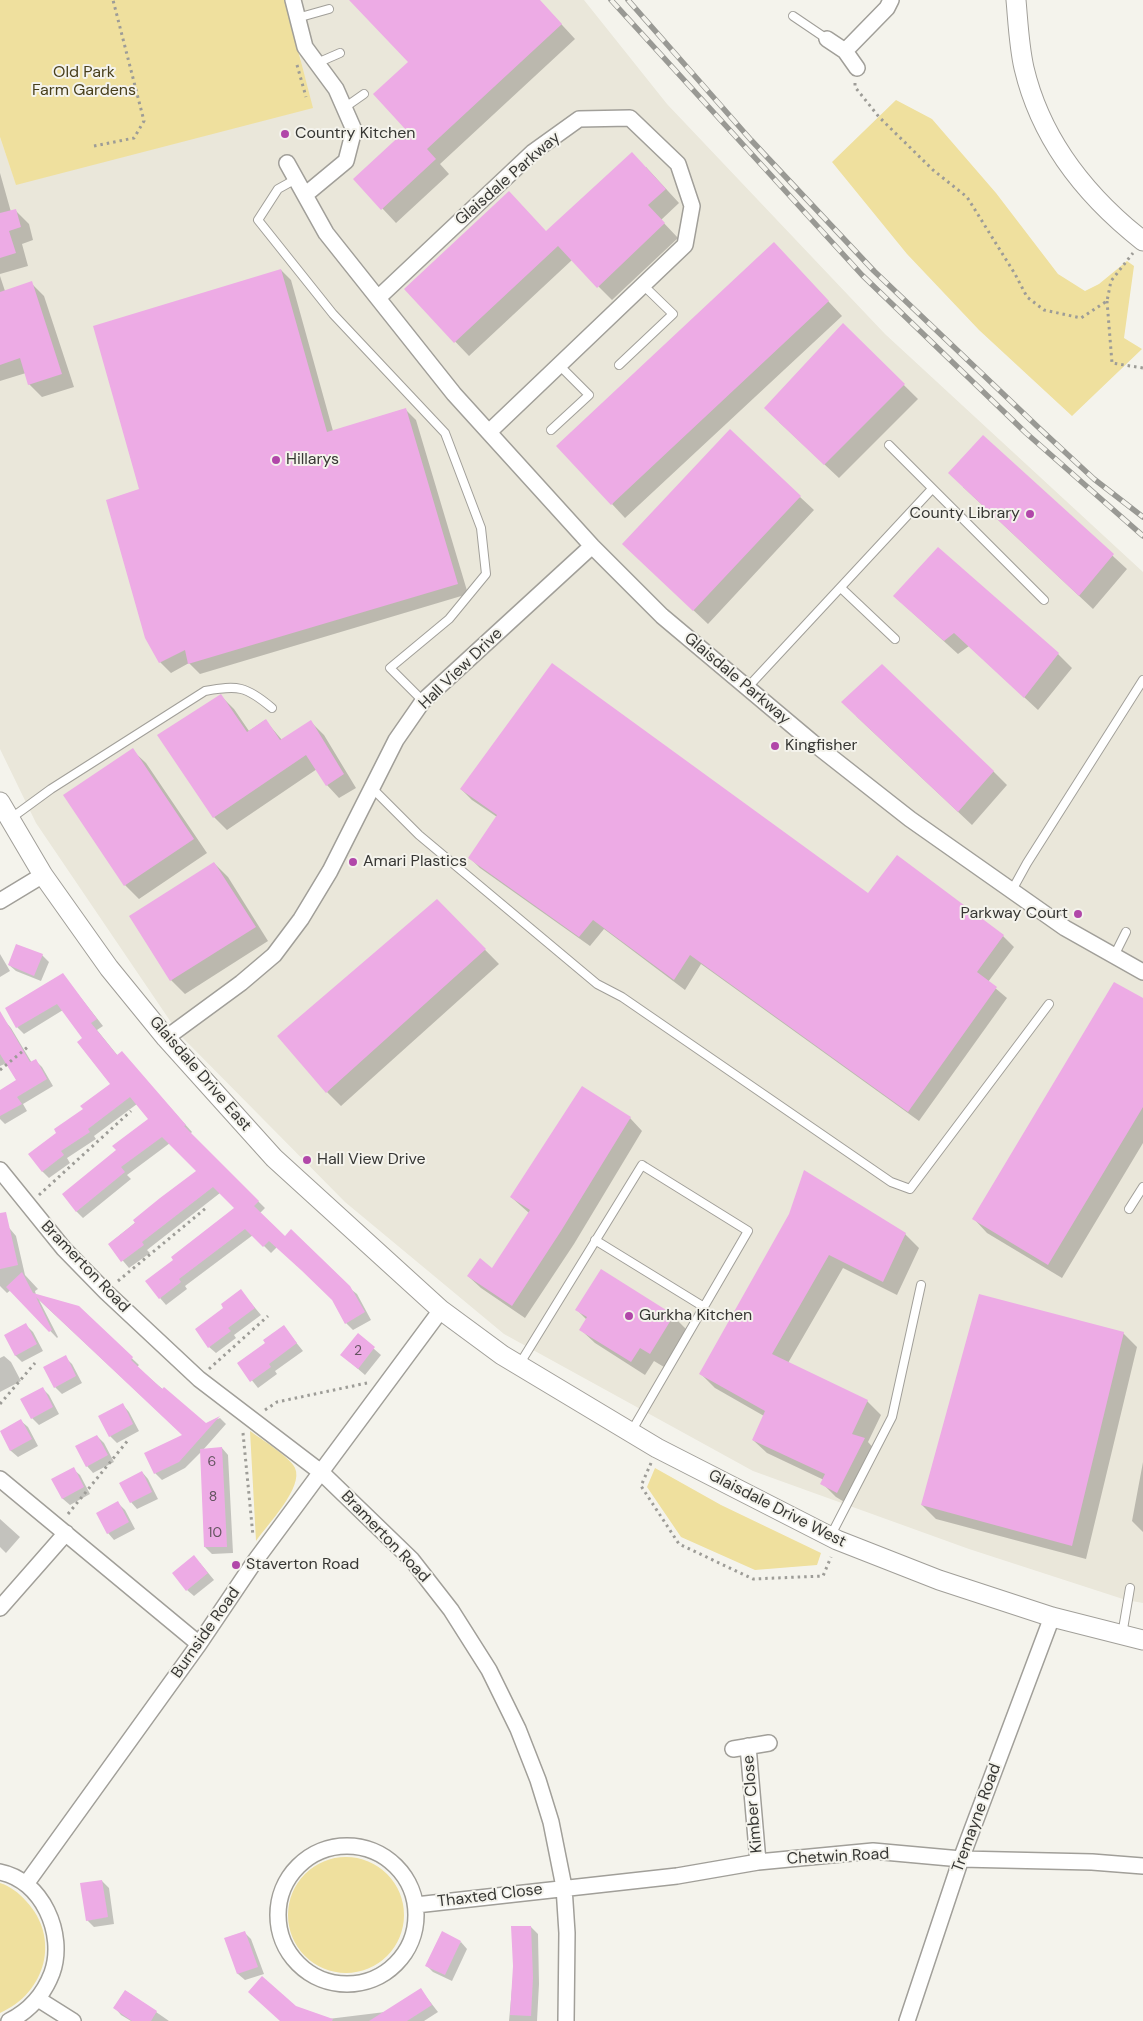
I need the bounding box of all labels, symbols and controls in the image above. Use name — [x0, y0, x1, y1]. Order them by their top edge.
park label: Old Park Farm Gardens — [32, 63, 136, 101]
place label: Country Kitchen — [295, 124, 416, 144]
marker: Country Kitchen — [279, 128, 291, 140]
street label: Glaisdale Parkway — [452, 128, 564, 230]
place label: Hillarys — [286, 450, 339, 470]
marker: Hillarys — [270, 454, 282, 466]
place label: County Library — [910, 504, 1020, 524]
marker: County Library — [1024, 508, 1036, 520]
street label: Hall View Drive — [415, 624, 507, 714]
street label: Glaisdale Parkway — [680, 629, 794, 729]
place label: Kingfisher — [785, 736, 858, 756]
marker: Kingfisher — [769, 740, 781, 752]
place label: Amari Plastics — [363, 852, 467, 872]
marker: Amari Plastics — [347, 856, 359, 868]
place label: Parkway Court — [961, 904, 1068, 924]
marker: Parkway Court — [1072, 908, 1084, 920]
street label: Glaisdale Drive East — [145, 1013, 255, 1135]
place label: Hall View Drive — [317, 1150, 426, 1170]
marker: Hall View Drive — [301, 1154, 313, 1166]
street label: Bramerton Road — [36, 1217, 134, 1317]
place label: Gurkha Kitchen — [639, 1306, 752, 1326]
marker: Gurkha Kitchen — [623, 1310, 635, 1322]
house number: 2 — [354, 1343, 362, 1359]
house number: 6 — [208, 1454, 216, 1470]
street label: Glaisdale Drive West — [705, 1466, 849, 1552]
street label: Bramerton Road — [336, 1487, 434, 1587]
house number: 8 — [209, 1489, 217, 1505]
house number: 10 — [208, 1525, 222, 1541]
place label: Staverton Road — [246, 1555, 359, 1575]
marker: Staverton Road — [230, 1559, 242, 1571]
street label: Burnside Road — [168, 1584, 244, 1682]
street label: Kimber Close — [739, 1754, 767, 1854]
street label: Tremayne Road — [948, 1761, 1006, 1875]
street label: Chetwin Road — [786, 1845, 890, 1869]
street label: Thaxted Close — [436, 1880, 544, 1912]

